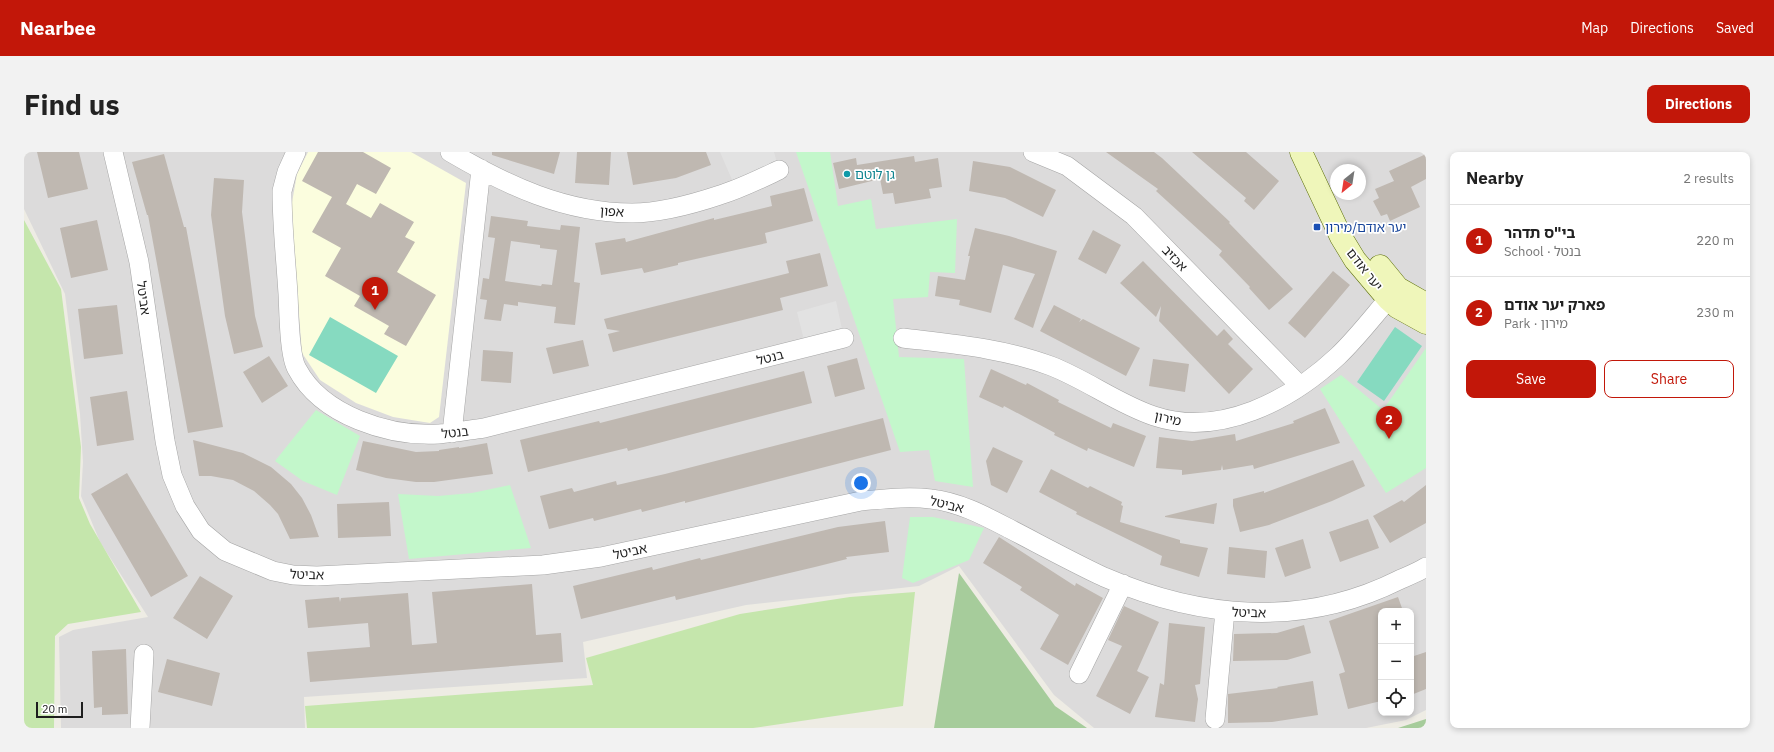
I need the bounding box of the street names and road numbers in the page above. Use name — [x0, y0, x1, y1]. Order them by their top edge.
street label: אפון — [599, 202, 625, 221]
street label: אכזיב — [1158, 242, 1191, 275]
street label: יער אודם — [1343, 245, 1386, 294]
street label: אביטל — [133, 280, 154, 316]
street label: בנטל — [755, 346, 785, 369]
street label: מירון — [1153, 407, 1183, 430]
street label: בנטל — [441, 422, 470, 443]
street label: אביטל — [928, 492, 966, 517]
street label: אביטל — [612, 540, 649, 563]
street label: אביטל — [289, 565, 324, 584]
street label: אביטל — [1231, 603, 1266, 622]

